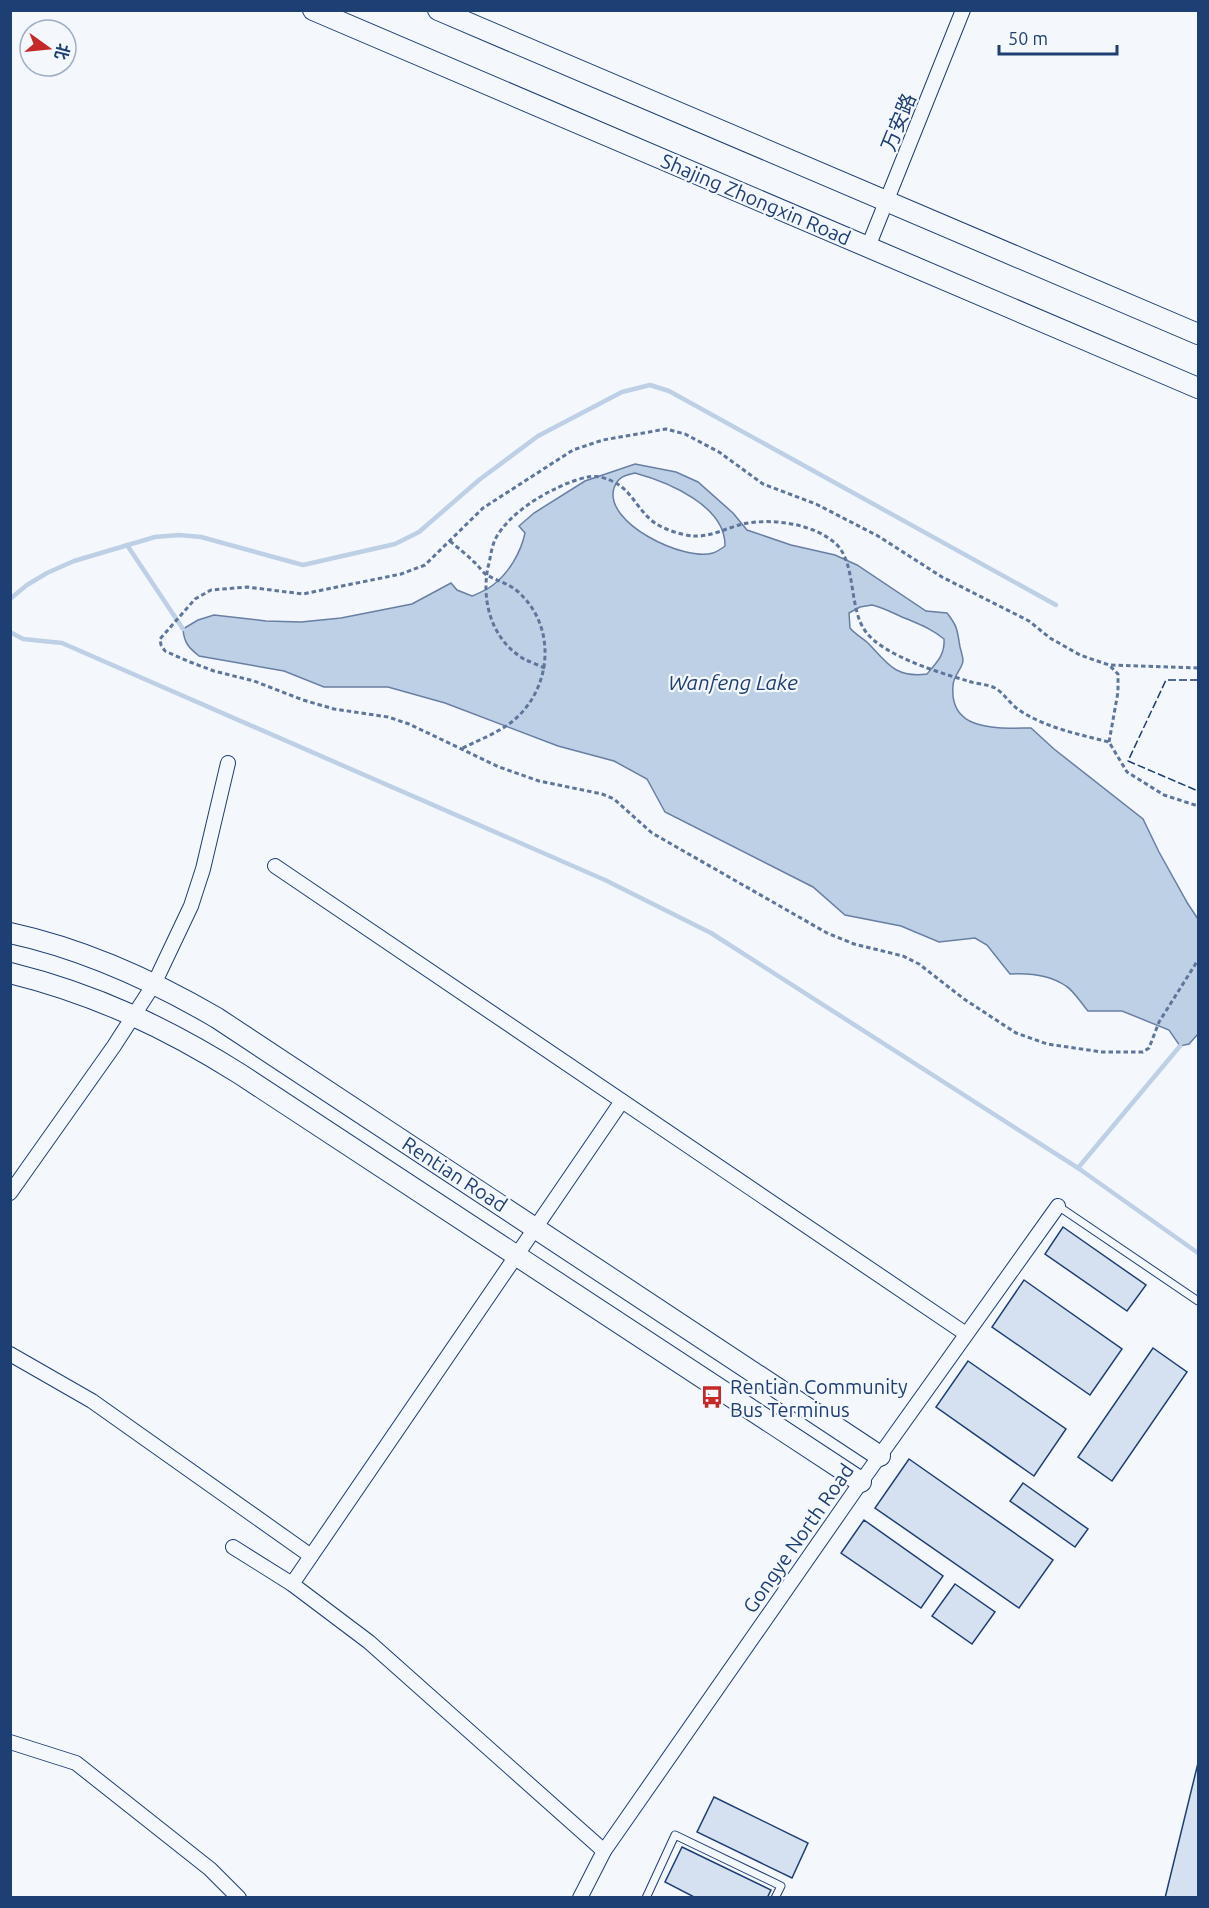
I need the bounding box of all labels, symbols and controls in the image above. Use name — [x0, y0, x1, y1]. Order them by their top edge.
north arrow — [18, 18, 78, 78]
scale bar — [999, 18, 1118, 56]
text: 50 m — [1008, 28, 1048, 48]
text: 北 — [52, 42, 73, 62]
street label: 万安路 — [876, 90, 920, 154]
street label: Shajing Zhongxin Road — [658, 149, 854, 249]
water label: Wanfeng Lake — [668, 670, 798, 694]
street label: Rentian Road — [398, 1132, 512, 1216]
place label: Rentian Community Bus Terminus — [730, 1375, 908, 1421]
bus stop icon: Rentian Community Bus Terminus — [699, 1384, 725, 1410]
street label: Gongye North Road — [738, 1459, 858, 1617]

